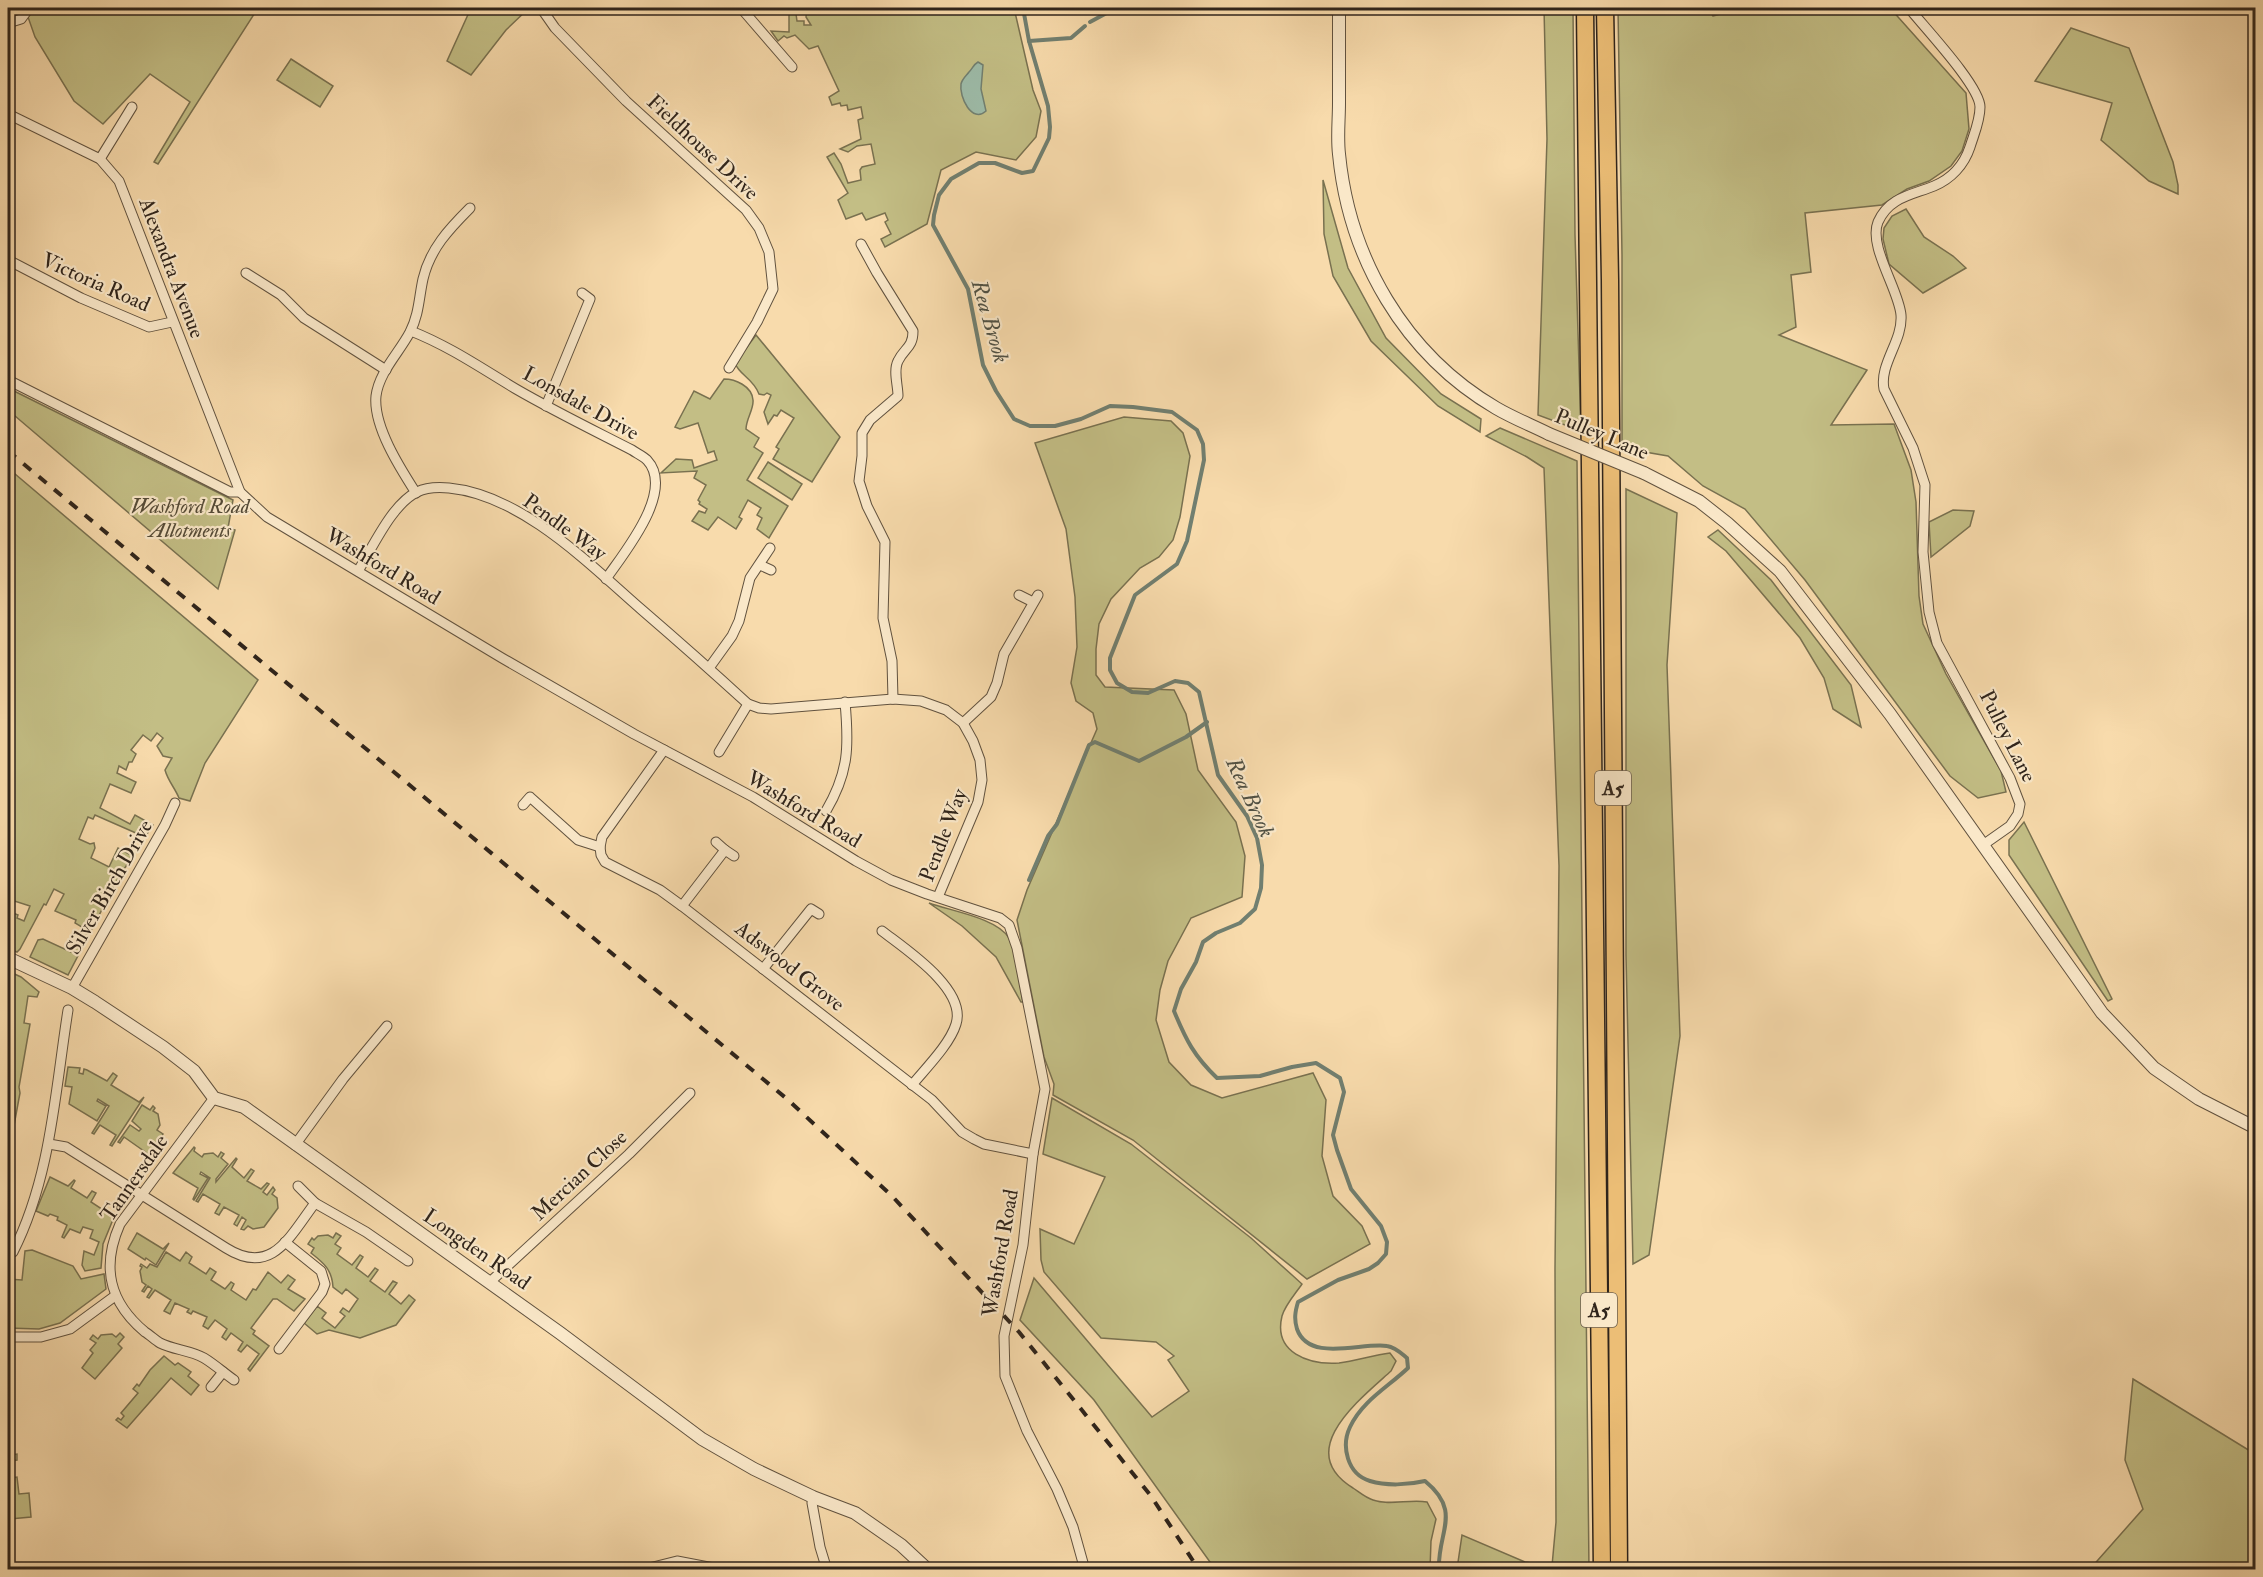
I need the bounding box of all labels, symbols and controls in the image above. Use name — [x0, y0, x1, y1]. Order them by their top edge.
street label: Fieldhouse Drive — [641, 89, 764, 206]
street label: Alexandra Avenue — [132, 193, 211, 342]
street label: Victoria Road — [37, 247, 155, 319]
water label: Rea Brook — [965, 276, 1015, 366]
street label: Lonsdale Drive — [518, 360, 644, 447]
street label: Pulley Lane — [1551, 403, 1653, 466]
street label: Pendle Way — [517, 488, 613, 567]
park label: Washford Road Allotments — [130, 493, 251, 544]
street label: Washford Road — [319, 521, 446, 612]
street label: Pulley Lane — [1973, 686, 2042, 787]
water label: Rea Brook — [1219, 752, 1281, 842]
street label: Washford Road — [740, 764, 867, 855]
road number: A5 — [1595, 771, 1631, 805]
street label: Pendle Way — [913, 784, 974, 885]
street label: Silver Birch Drive — [60, 815, 159, 960]
street label: Adswood Grove — [729, 915, 850, 1018]
street label: Mercian Close — [526, 1124, 633, 1227]
street label: Tannersdale — [95, 1129, 174, 1227]
street label: Washford Road — [976, 1186, 1025, 1320]
street label: Longden Road — [418, 1203, 536, 1297]
road number: A5 — [1581, 1293, 1617, 1327]

